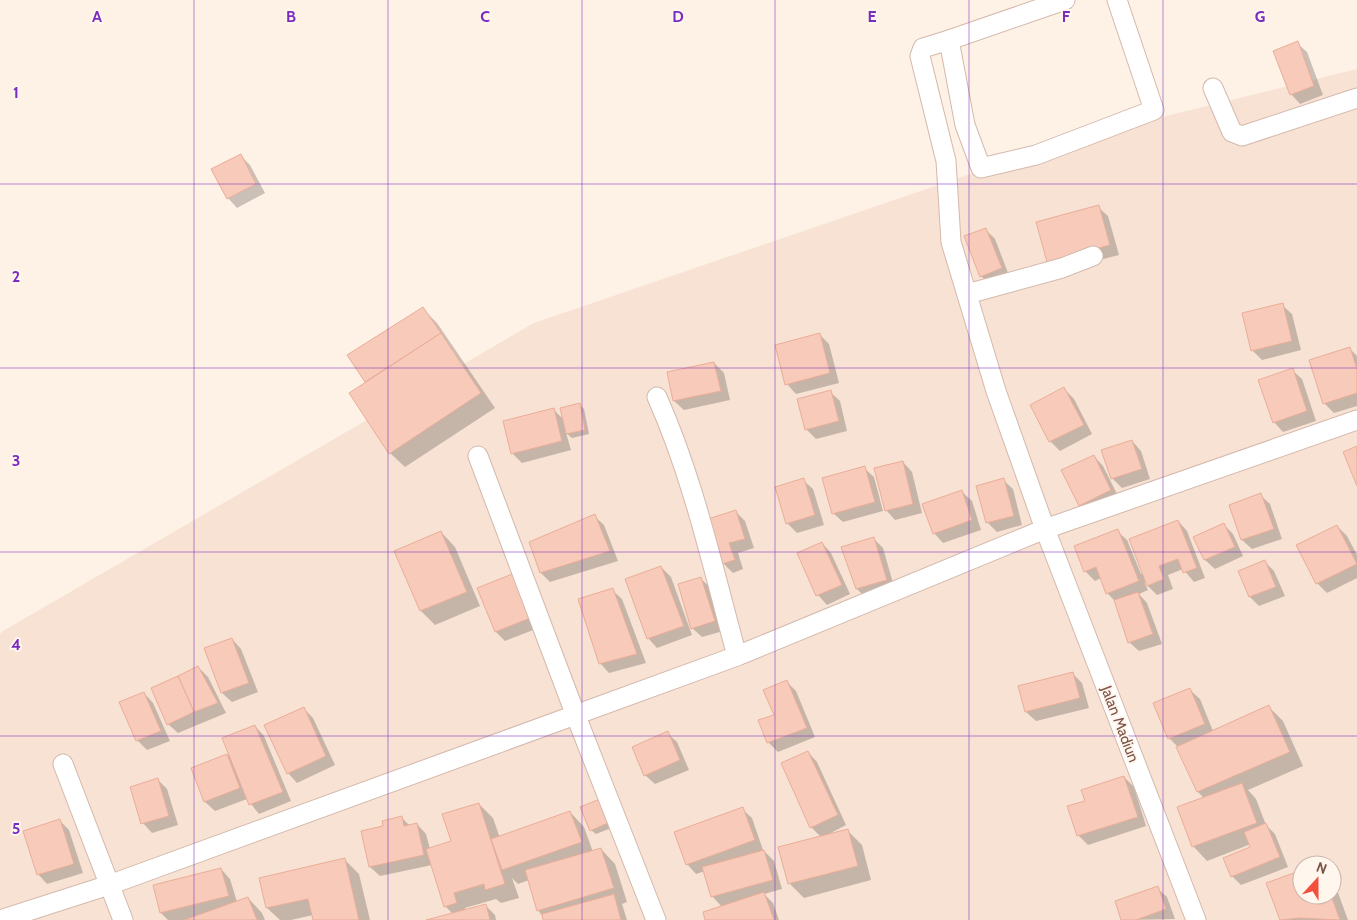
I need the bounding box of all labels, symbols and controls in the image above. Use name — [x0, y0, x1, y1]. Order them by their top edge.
text: A — [92, 7, 102, 26]
text: B — [286, 7, 296, 26]
text: C — [480, 7, 490, 26]
text: D — [672, 7, 684, 26]
text: E — [867, 7, 877, 26]
text: F — [1062, 7, 1071, 26]
text: G — [1255, 7, 1265, 26]
text: 1 — [13, 83, 19, 102]
text: 2 — [12, 267, 20, 286]
text: 3 — [12, 451, 20, 470]
text: 4 — [11, 635, 21, 654]
street label: Jalan Madiun — [1097, 682, 1143, 765]
text: 5 — [12, 819, 20, 838]
north arrow — [1292, 855, 1342, 905]
text: N — [1314, 858, 1330, 878]

